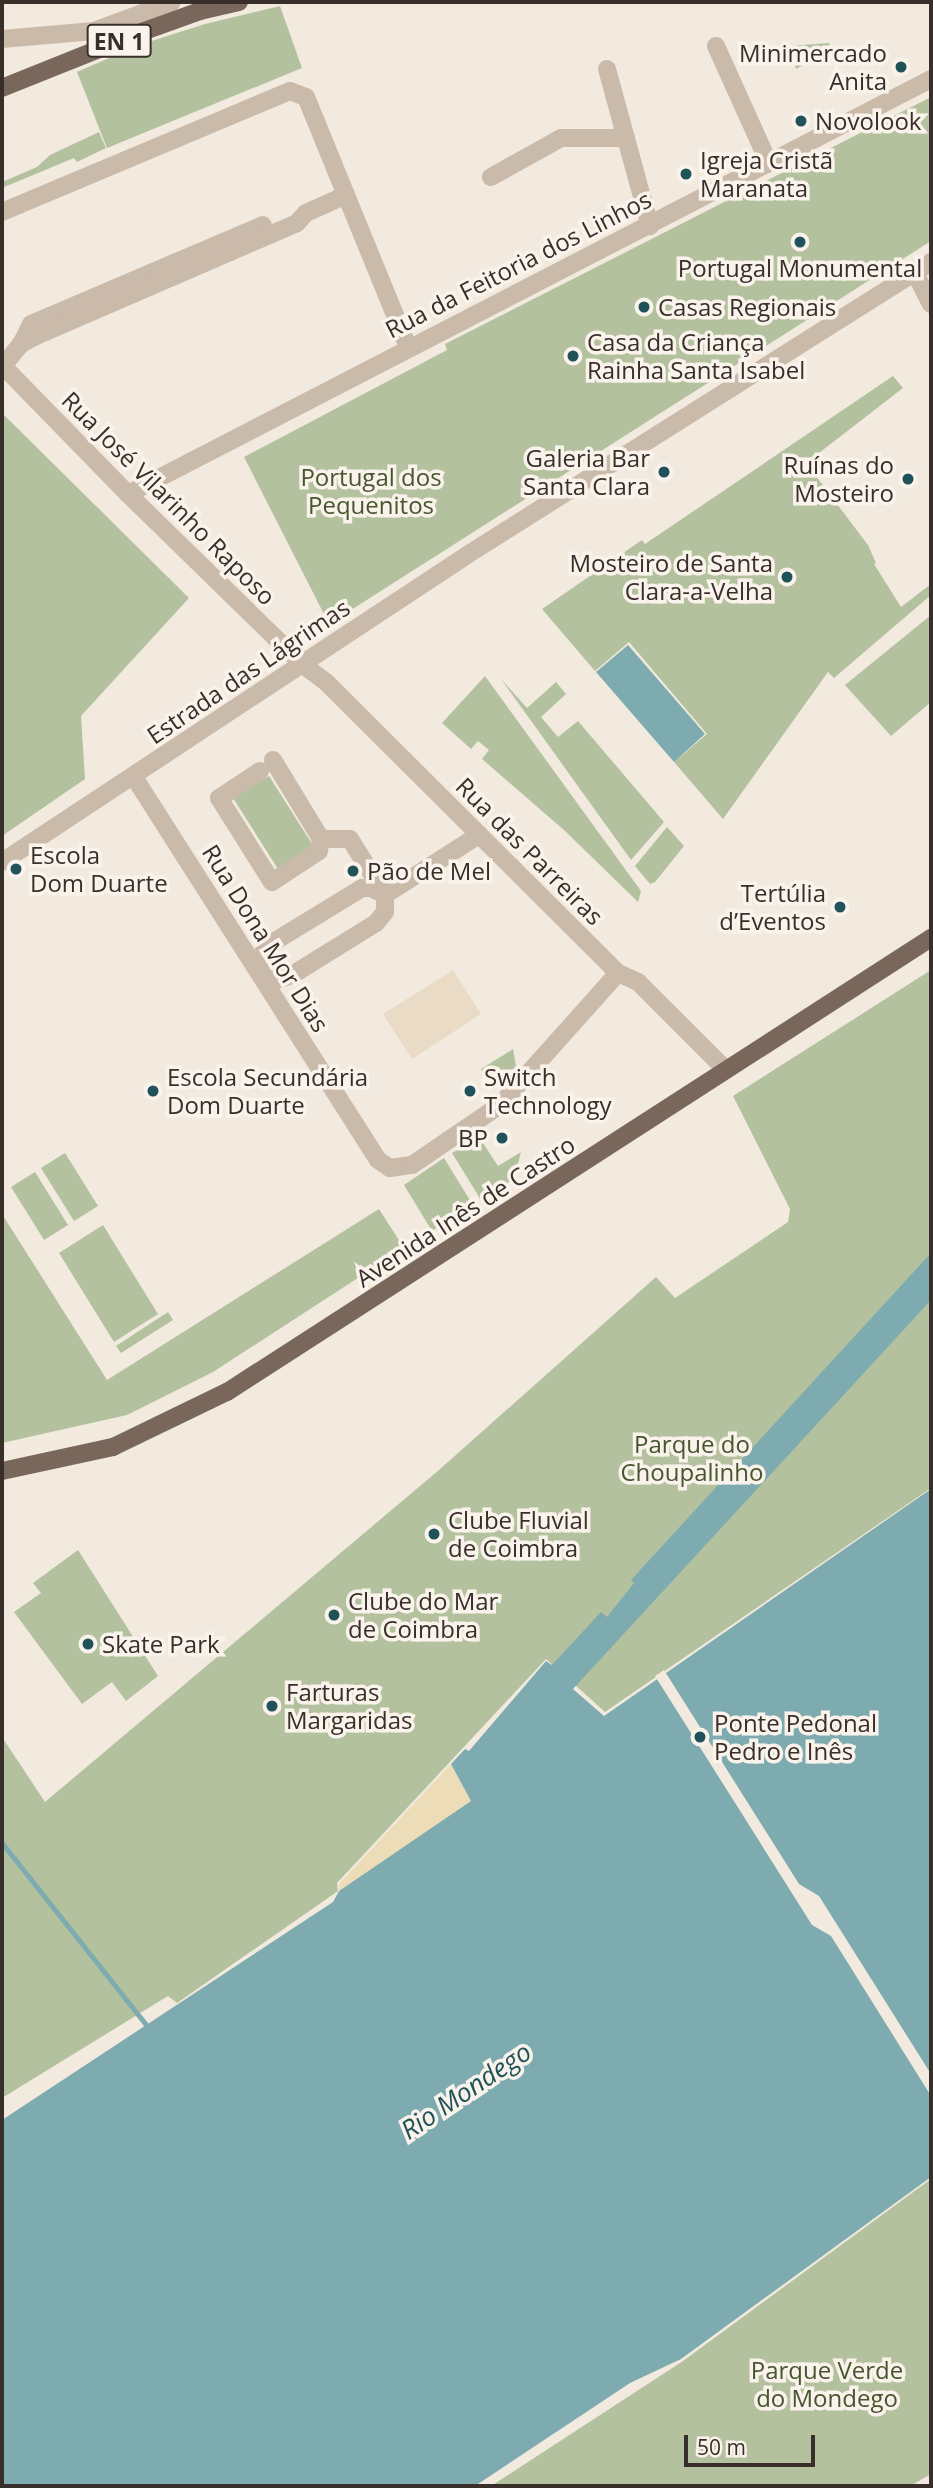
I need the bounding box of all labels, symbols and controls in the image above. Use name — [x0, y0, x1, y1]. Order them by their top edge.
road number: EN 1 — [86, 22, 152, 60]
place label: Minimercado Anita — [739, 39, 887, 95]
marker: Minimercado Anita — [893, 59, 909, 75]
place label: Novolook — [815, 107, 921, 135]
marker: Novolook — [793, 113, 809, 129]
place label: Igreja Cristã Maranata — [700, 146, 833, 202]
marker: Igreja Cristã Maranata — [678, 166, 694, 182]
street label: Rua da Feitoria dos Linhos — [380, 184, 656, 344]
marker: Portugal Monumental — [792, 234, 808, 250]
place label: Portugal Monumental — [678, 254, 922, 282]
place label: Casas Regionais — [658, 293, 836, 321]
marker: Casas Regionais — [636, 299, 652, 315]
place label: Casa da Criança Rainha Santa Isabel — [587, 328, 805, 384]
marker: Casa da Criança Rainha Santa Isabel — [565, 348, 581, 364]
street label: Rua José Vilarinho Raposo — [56, 385, 282, 611]
place label: Galeria Bar Santa Clara — [523, 444, 650, 500]
place label: Ruínas do Mosteiro — [784, 451, 894, 507]
park label: Portugal dos Pequenitos — [300, 463, 442, 519]
marker: Galeria Bar Santa Clara — [656, 464, 672, 480]
marker: Ruínas do Mosteiro — [900, 471, 916, 487]
place label: Mosteiro de Santa Clara-a-Velha — [569, 549, 773, 605]
marker: Mosteiro de Santa Clara-a-Velha — [779, 569, 795, 585]
street label: Estrada das Lágrimas — [141, 592, 355, 750]
street label: Rua das Parreiras — [450, 771, 610, 931]
street label: Rua Dona Mor Dias — [197, 839, 335, 1037]
place label: Escola Dom Duarte — [30, 841, 168, 897]
place label: Pão de Mel — [367, 857, 491, 885]
marker: Escola Dom Duarte — [8, 861, 24, 877]
marker: Pão de Mel — [345, 863, 361, 879]
place label: Tertúlia d’Eventos — [719, 879, 826, 935]
marker: Tertúlia d’Eventos — [832, 899, 848, 915]
place label: Escola Secundária Dom Duarte — [167, 1063, 368, 1119]
place label: Switch Technology — [484, 1063, 612, 1119]
marker: Escola Secundária Dom Duarte — [145, 1083, 161, 1099]
marker: Switch Technology — [462, 1083, 478, 1099]
place label: BP — [458, 1124, 488, 1152]
street label: Avenida Inês de Castro — [350, 1129, 580, 1293]
marker: BP — [494, 1130, 510, 1146]
park label: Parque do Choupalinho — [620, 1430, 764, 1486]
place label: Clube Fluvial de Coimbra — [448, 1506, 589, 1562]
marker: Clube Fluvial de Coimbra — [426, 1526, 442, 1542]
place label: Clube do Mar de Coimbra — [348, 1587, 498, 1643]
marker: Clube do Mar de Coimbra — [326, 1607, 342, 1623]
place label: Skate Park — [102, 1630, 220, 1658]
marker: Skate Park — [80, 1636, 96, 1652]
place label: Farturas Margaridas — [286, 1678, 412, 1734]
marker: Farturas Margaridas — [264, 1698, 280, 1714]
place label: Ponte Pedonal Pedro e Inês — [714, 1709, 877, 1765]
marker: Ponte Pedonal Pedro e Inês — [692, 1729, 708, 1745]
water label: Rio Mondego — [395, 2036, 537, 2146]
park label: Parque Verde do Mondego — [751, 2356, 903, 2412]
scale bar — [688, 2422, 819, 2466]
text: 50 m — [697, 2433, 746, 2461]

